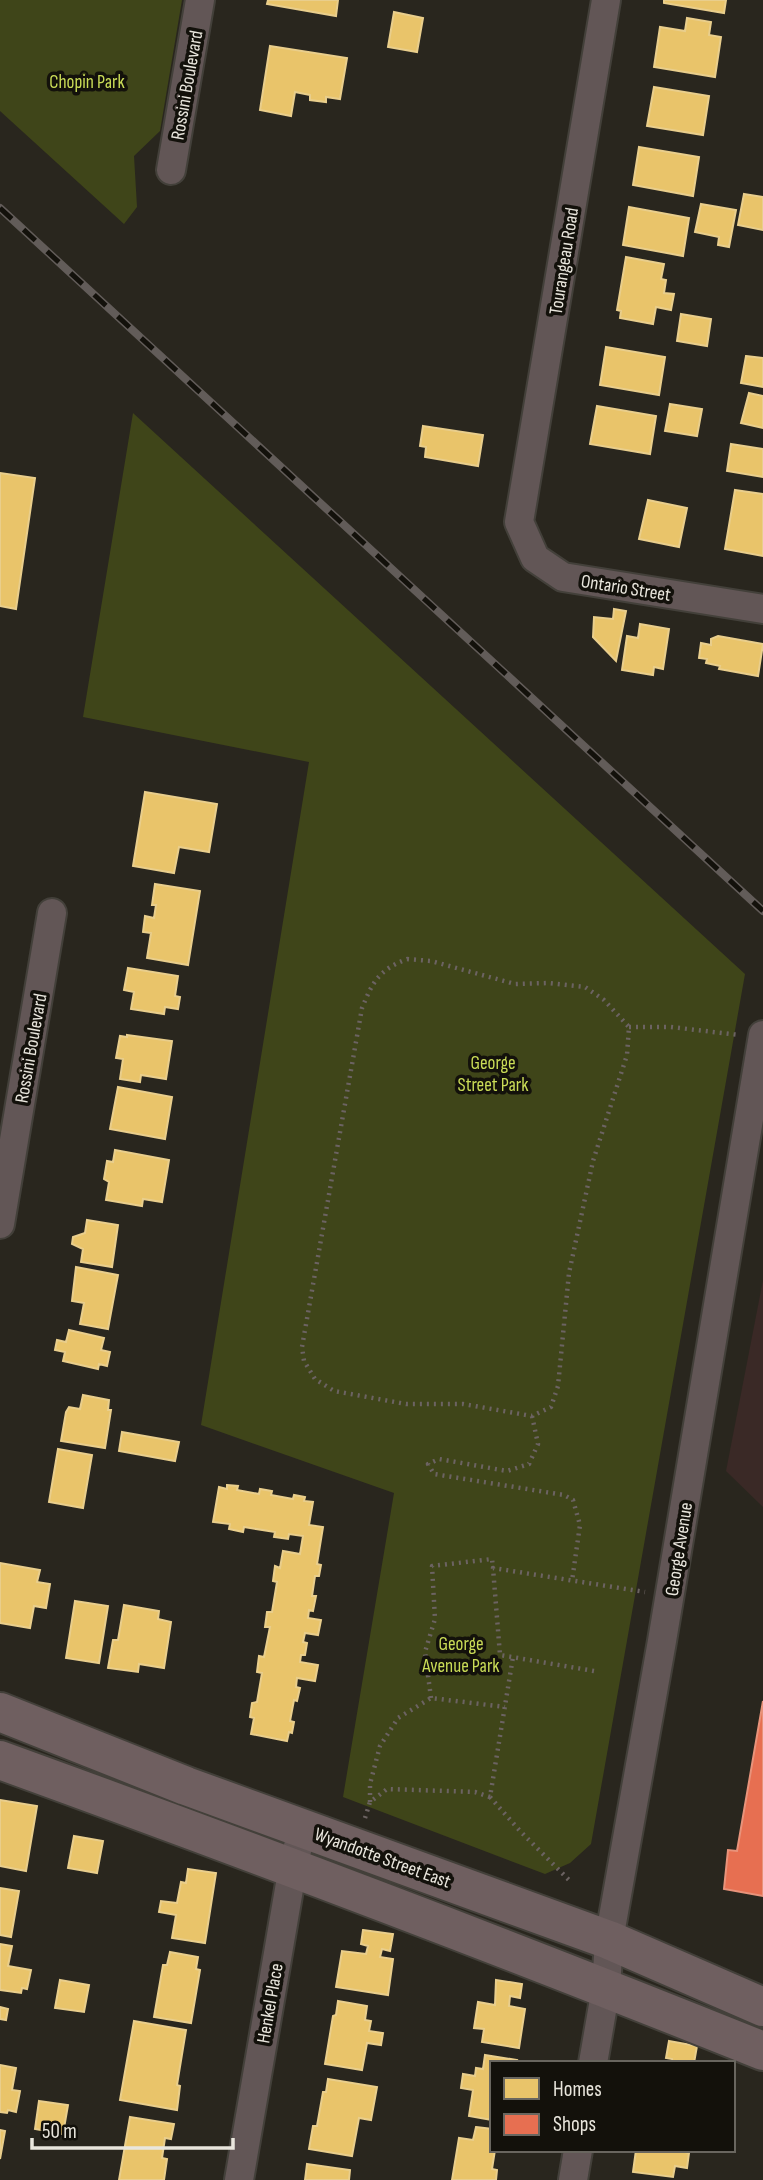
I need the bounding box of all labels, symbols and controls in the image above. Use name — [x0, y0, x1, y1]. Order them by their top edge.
street label: Rossini Boulevard — [167, 29, 208, 142]
park label: Chopin Park — [49, 71, 126, 94]
street label: Tourangeau Road — [545, 206, 584, 316]
street label: Ontario Street — [579, 570, 673, 607]
street label: Rossini Boulevard — [11, 992, 52, 1105]
park label: George Street Park — [458, 1052, 529, 1097]
street label: George Avenue — [661, 1501, 698, 1598]
park label: George Avenue Park — [421, 1633, 500, 1678]
street label: Wyandotte Street East — [311, 1823, 454, 1894]
street label: Henkel Place — [252, 1962, 289, 2045]
legend — [490, 2061, 735, 2152]
text: Homes — [553, 2077, 602, 2102]
scale bar — [32, 2106, 233, 2150]
text: Shops — [553, 2112, 596, 2137]
text: 50 m — [42, 2119, 77, 2144]

